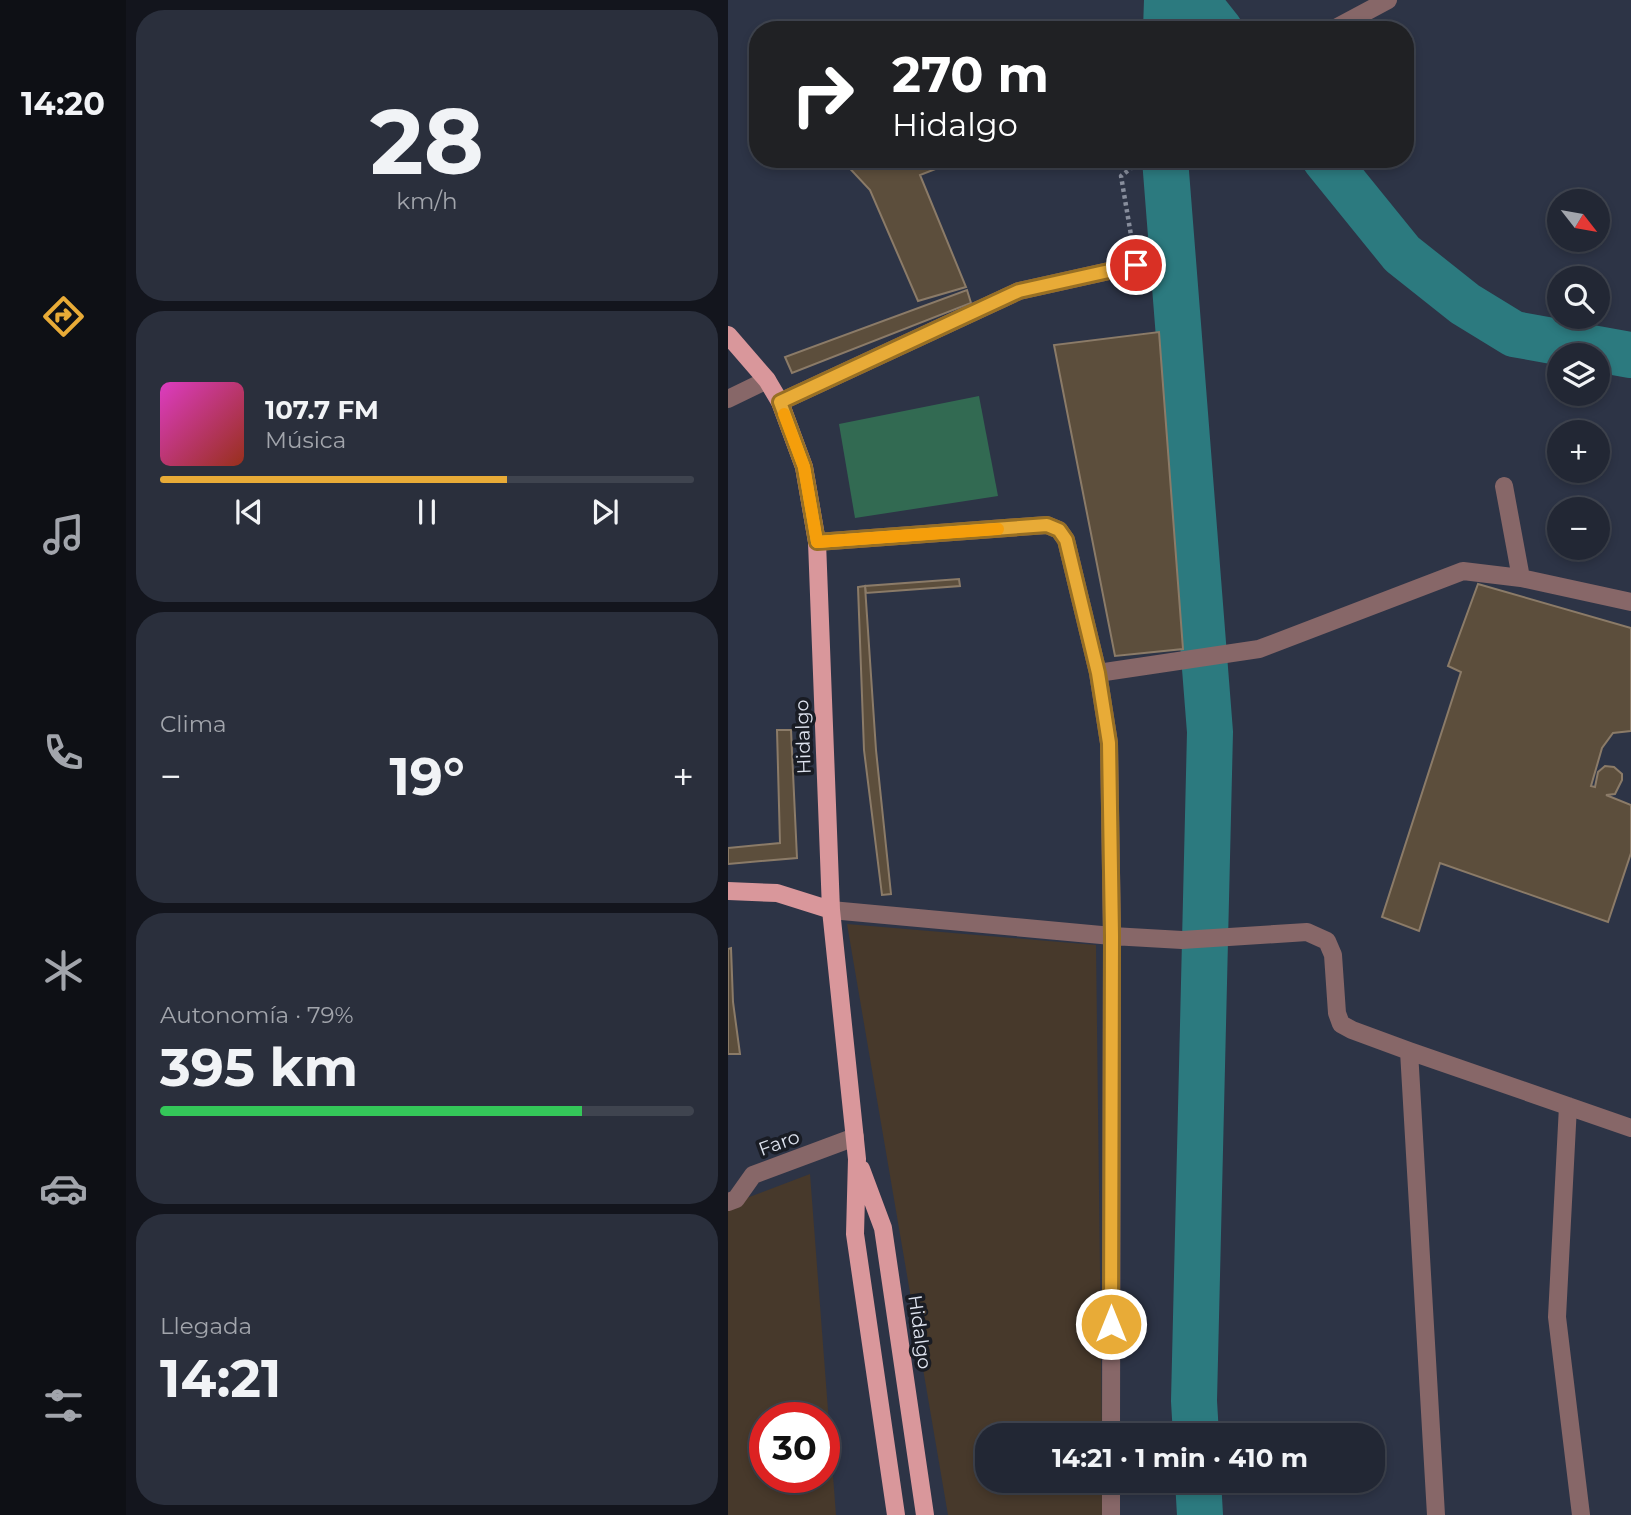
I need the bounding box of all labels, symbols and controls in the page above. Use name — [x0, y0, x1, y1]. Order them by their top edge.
text: 270 m — [892, 45, 1049, 104]
icon: right — [777, 49, 868, 140]
text: 14:20 — [21, 84, 105, 123]
text: 28 — [370, 86, 484, 197]
text: Hidalgo — [892, 105, 1018, 144]
text: km/h — [396, 187, 458, 215]
north arrow — [1547, 189, 1610, 252]
map controls — [1547, 189, 1610, 560]
pin — [1106, 235, 1166, 295]
icon: arrive — [1117, 246, 1155, 284]
button: search — [1547, 266, 1610, 329]
icon: directions — [39, 292, 88, 341]
button: layers — [1547, 343, 1610, 406]
text: 107.7 FM — [265, 394, 379, 426]
button: + — [1547, 420, 1610, 483]
text: Música — [265, 426, 346, 454]
icon: previous — [230, 493, 268, 531]
icon: pause — [408, 493, 446, 531]
icon: next — [586, 493, 624, 531]
button: − — [1547, 497, 1610, 560]
icon: music — [39, 510, 88, 559]
street label: Hidalgo — [790, 699, 816, 775]
text: Clima — [160, 710, 227, 738]
icon: phone — [39, 728, 88, 777]
text: 19° — [389, 745, 465, 808]
text: − — [160, 753, 182, 800]
text: + — [672, 753, 694, 800]
icon: climate — [39, 946, 88, 995]
text: Autonomía · 79% — [160, 1001, 354, 1029]
text: 395 km — [160, 1036, 358, 1099]
street label: Faro — [755, 1125, 803, 1161]
icon: car — [39, 1164, 88, 1213]
position arrow — [1074, 1287, 1148, 1361]
street label: Hidalgo — [903, 1293, 937, 1371]
text: Llegada — [160, 1312, 252, 1340]
text: 14:21 — [160, 1347, 281, 1410]
icon: filters — [39, 1381, 88, 1430]
speed limit sign: 30 — [749, 1402, 840, 1493]
text: 14:21 · 1 min · 410 m — [1052, 1442, 1308, 1474]

